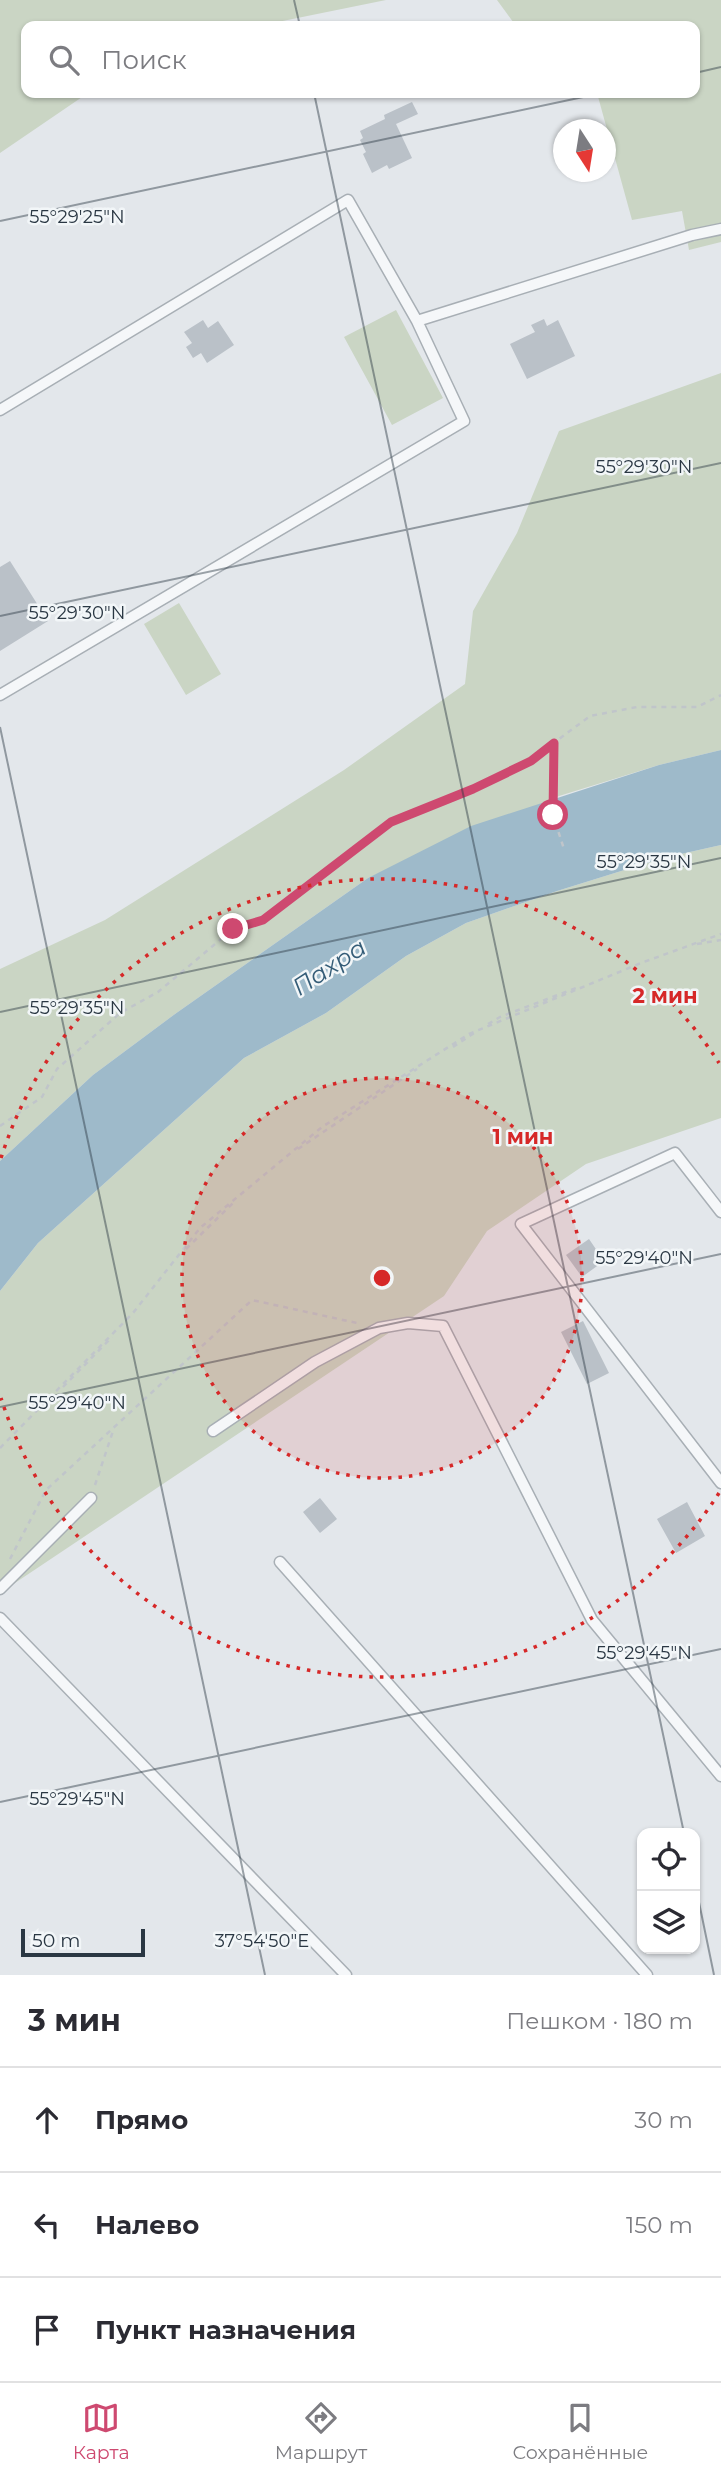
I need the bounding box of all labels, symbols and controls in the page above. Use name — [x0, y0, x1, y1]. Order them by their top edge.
search box — [21, 21, 700, 98]
icon: search — [45, 41, 83, 79]
text: Поиск — [101, 44, 187, 76]
north arrow — [553, 119, 616, 182]
text: 55°29'25"N — [29, 206, 125, 228]
text: 55°29'30"N — [596, 456, 692, 478]
text: 55°29'30"N — [29, 602, 125, 624]
route start — [537, 799, 568, 830]
text: 55°29'35"N — [597, 851, 691, 873]
route end — [217, 913, 248, 944]
water label: Пахра — [287, 932, 371, 1002]
text: 2 мин — [633, 983, 697, 1008]
text: 55°29'35"N — [30, 997, 124, 1019]
text: 1 мин — [493, 1124, 553, 1149]
text: 55°29'40"N — [595, 1247, 693, 1269]
centre of rings — [370, 1266, 394, 1290]
text: 55°29'40"N — [28, 1392, 126, 1414]
text: 55°29'45"N — [596, 1642, 692, 1664]
text: 55°29'45"N — [29, 1788, 125, 1810]
map controls — [637, 1828, 700, 1954]
button: locate — [637, 1828, 700, 1891]
button: layers — [637, 1891, 700, 1954]
scale bar — [21, 1926, 145, 1958]
text: 50 m — [32, 1929, 80, 1952]
text: 37°54'50"E — [215, 1930, 309, 1952]
text: 3 мин — [28, 2002, 121, 2039]
text: Пешком · 180 m — [506, 2007, 693, 2035]
icon: ahead — [28, 2101, 66, 2139]
text: Прямо — [95, 2104, 188, 2136]
text: 30 m — [634, 2106, 693, 2134]
icon: left — [28, 2206, 66, 2244]
text: Налево — [95, 2209, 199, 2241]
text: 150 m — [626, 2211, 693, 2239]
icon: arrive — [28, 2311, 66, 2349]
text: Пункт назначения — [95, 2314, 356, 2346]
tab: Карта — [73, 2399, 129, 2464]
tab: Маршрут — [275, 2399, 367, 2464]
tab: Сохранённые — [512, 2399, 648, 2464]

